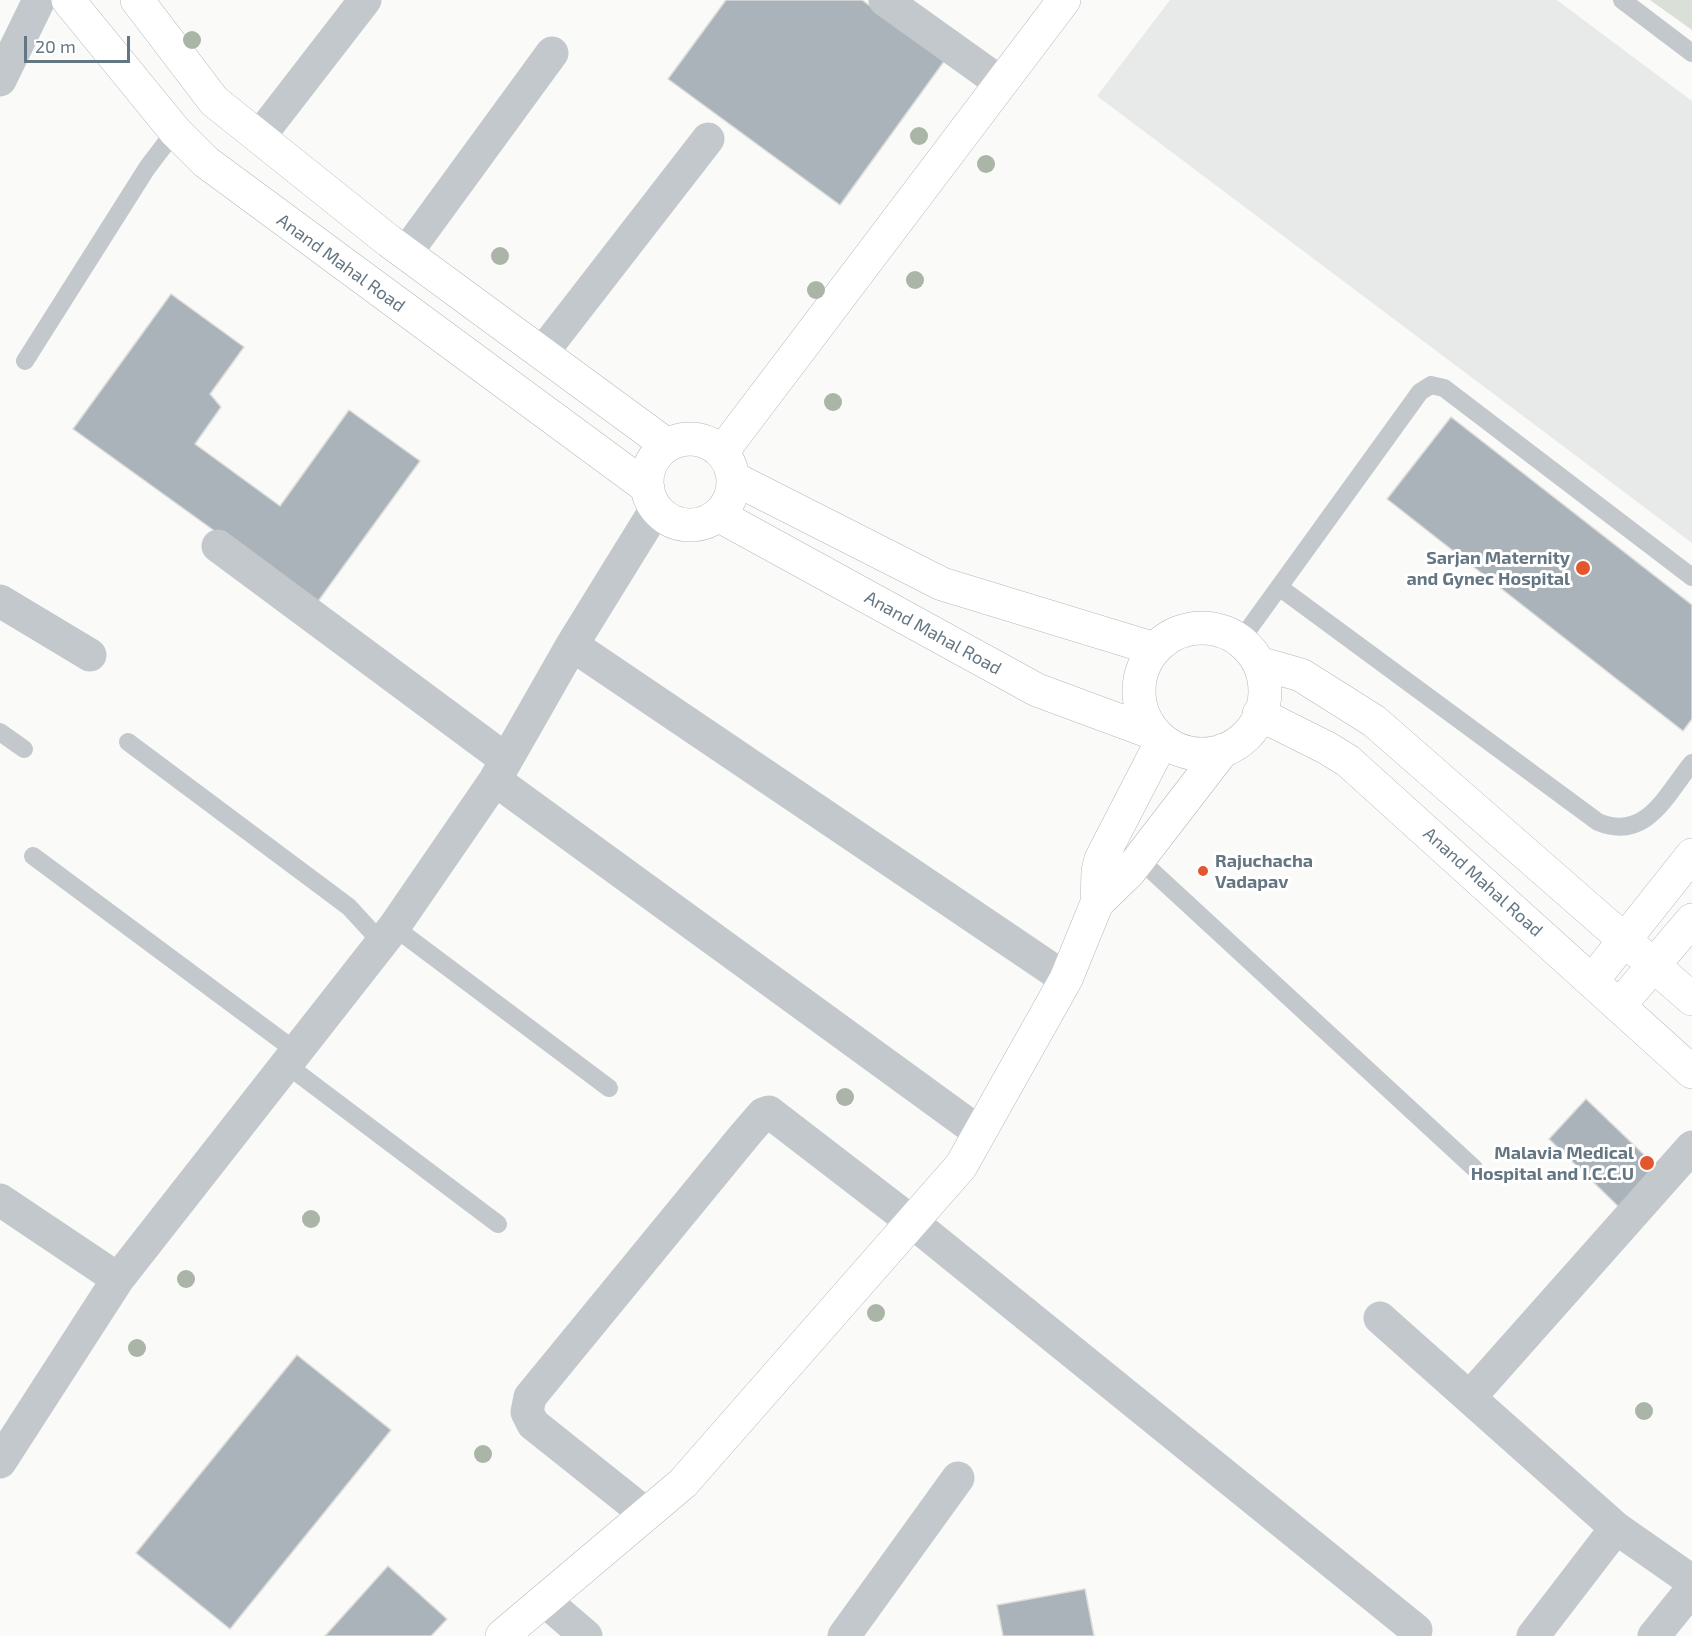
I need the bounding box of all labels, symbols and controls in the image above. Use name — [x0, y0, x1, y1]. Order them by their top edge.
scale bar — [27, 24, 134, 62]
text: 20 m — [35, 35, 76, 57]
street label: Anand Mahal Road — [273, 209, 409, 317]
place label: Sarjan Maternity and Gynec Hospital — [1406, 547, 1570, 590]
marker: Sarjan Maternity and Gynec Hospital — [1574, 559, 1592, 577]
street label: Anand Mahal Road — [861, 586, 1005, 680]
street label: Anand Mahal Road — [1419, 823, 1547, 941]
place label: Rajuchacha Vadapav — [1215, 850, 1313, 892]
marker: Rajuchacha Vadapav — [1196, 864, 1210, 878]
place label: Malavia Medical Hospital and I.C.C.U — [1471, 1142, 1634, 1184]
marker: Malavia Medical Hospital and I.C.C.U — [1638, 1154, 1656, 1172]

